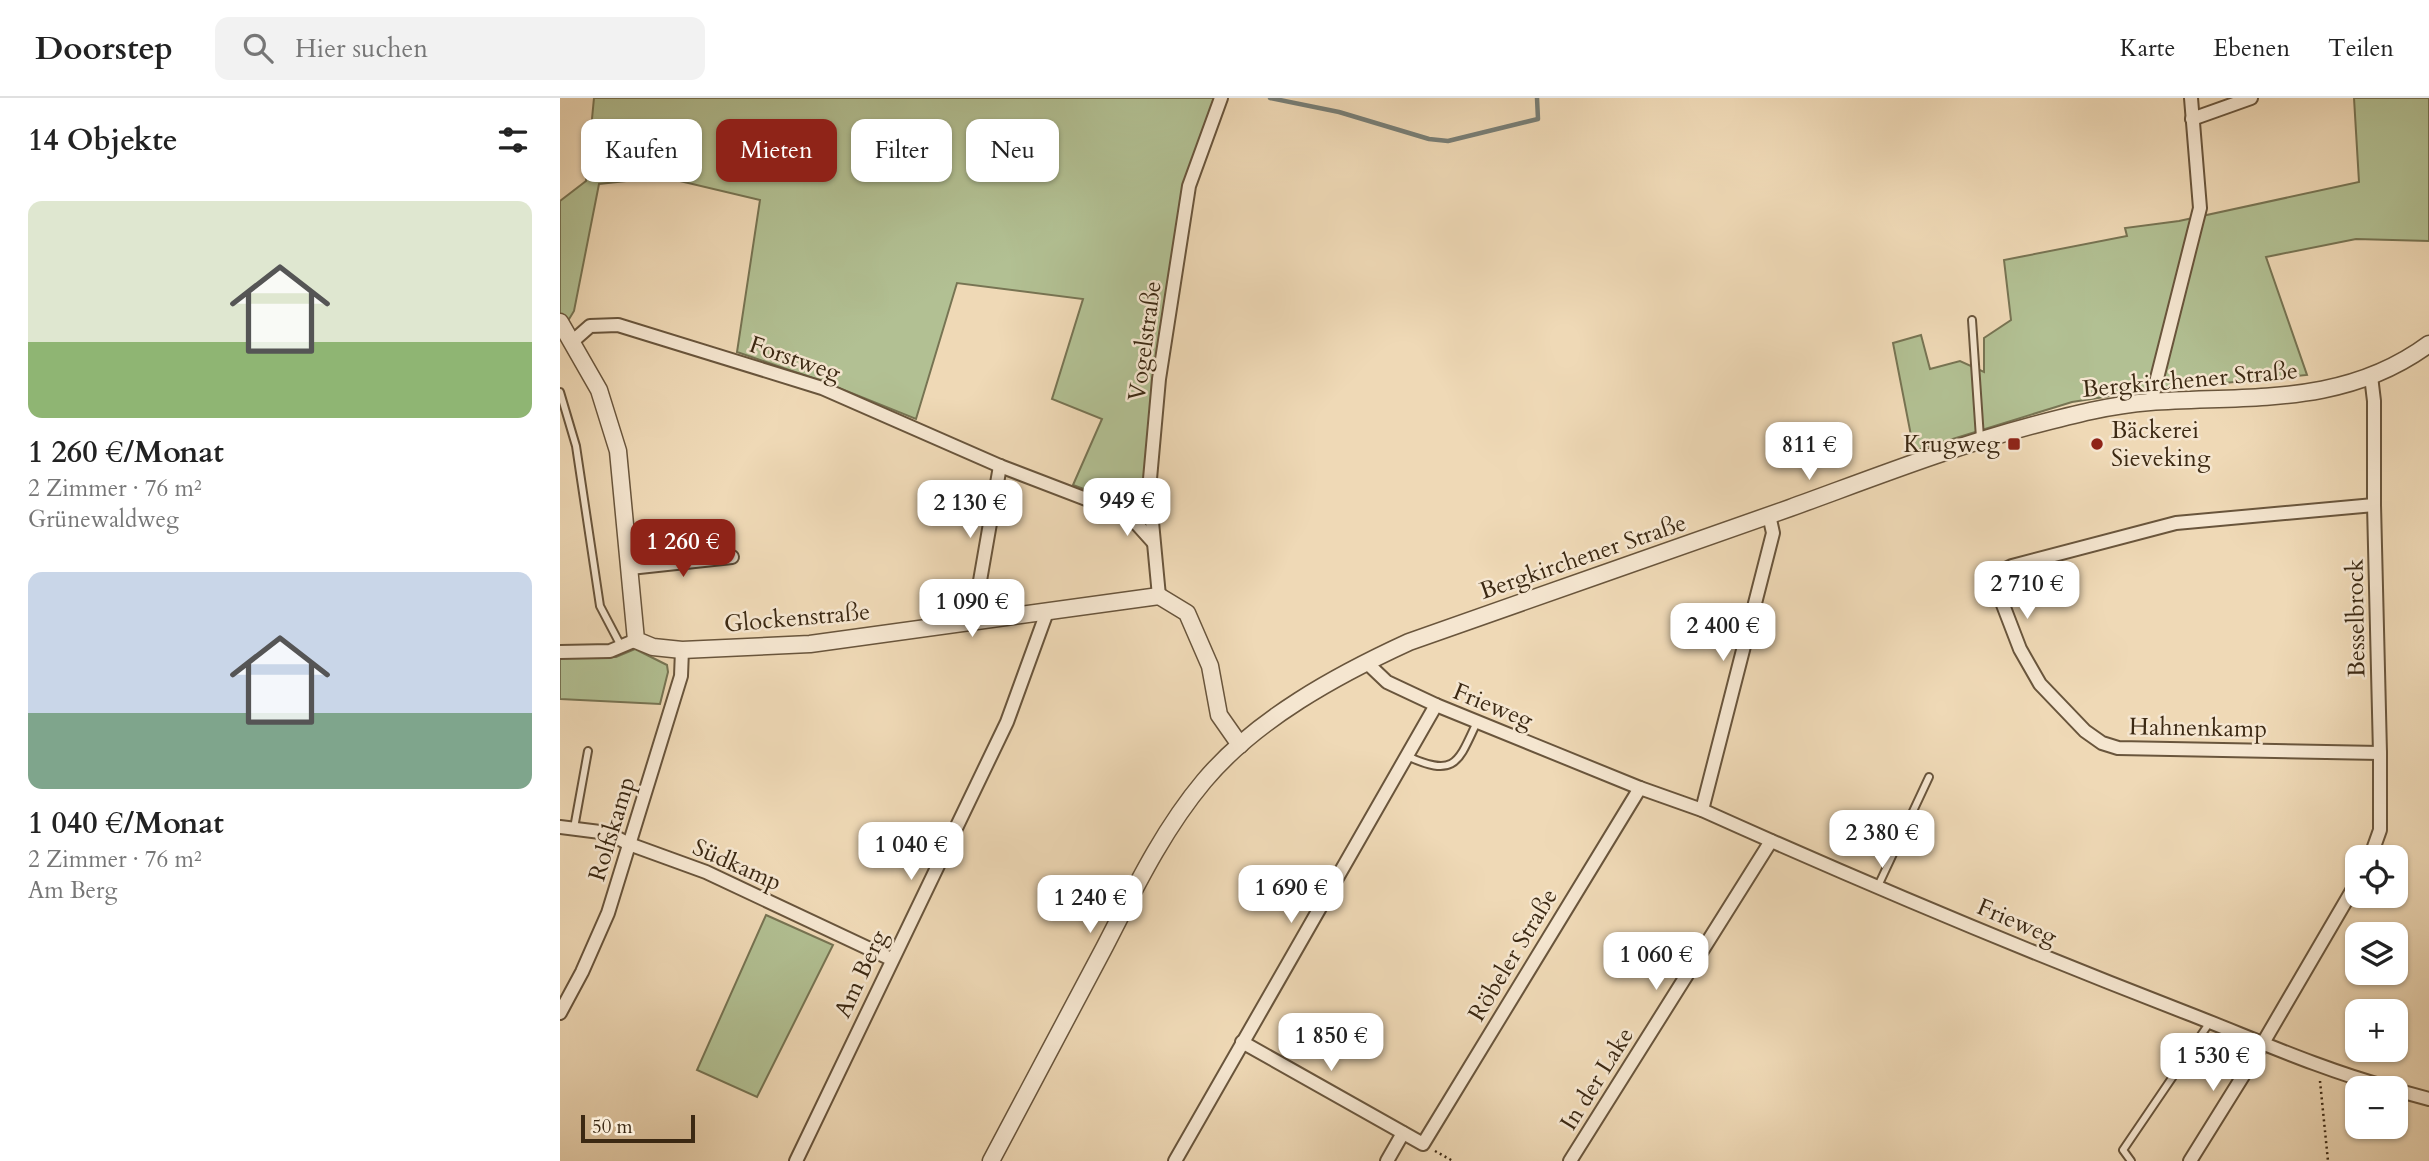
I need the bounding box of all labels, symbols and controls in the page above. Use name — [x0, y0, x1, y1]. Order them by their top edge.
search box — [215, 17, 705, 80]
text: Doorstep — [35, 26, 173, 71]
icon: search — [239, 29, 277, 67]
text: Hier suchen — [295, 31, 428, 66]
text: Karte — [2120, 32, 2175, 65]
text: Ebenen — [2213, 32, 2290, 65]
text: Teilen — [2328, 32, 2394, 65]
chip: Kaufen — [581, 119, 702, 182]
chip: Mieten — [716, 119, 837, 182]
chip: Filter — [851, 119, 952, 182]
chip: Neu — [966, 119, 1059, 182]
text: 14 Objekte — [28, 120, 178, 161]
icon: filters — [494, 121, 532, 159]
icon: home — [217, 246, 343, 372]
street label: Vogelstraße — [1120, 279, 1170, 403]
street label: Forstweg — [745, 328, 846, 390]
street label: Bergkirchener Straße — [2081, 354, 2299, 406]
place label: Bäckerei Sieveking — [2111, 414, 2211, 475]
pin: 811 € — [1760, 422, 1858, 482]
place label: Krugweg — [1903, 428, 2001, 461]
text: 811 € — [1781, 429, 1837, 460]
text: 1 260 €/Monat — [28, 432, 224, 473]
marker: Krugweg — [2006, 436, 2022, 452]
marker: Bäckerei Sieveking — [2089, 436, 2105, 452]
text: 2 Zimmer · 76 m² — [28, 473, 202, 504]
pin: 949 € — [1078, 478, 1176, 538]
pin: 2 130 € — [905, 480, 1035, 540]
text: 949 € — [1099, 485, 1155, 516]
text: 2 130 € — [933, 487, 1007, 518]
text: Grünewaldweg — [28, 504, 179, 535]
street label: Bergkirchener Straße — [1475, 506, 1691, 608]
pin: 1 260 € — [618, 519, 748, 579]
text: 1 260 € — [646, 526, 720, 557]
street label: Besselbrock — [2338, 558, 2374, 678]
pin: 2 710 € — [1962, 561, 2092, 621]
text: 2 710 € — [1990, 568, 2064, 599]
pin: 1 090 € — [907, 580, 1037, 639]
text: 1 090 € — [935, 586, 1009, 617]
street label: Glockenstraße — [723, 595, 871, 641]
pin: 2 400 € — [1658, 603, 1788, 663]
text: 2 400 € — [1686, 610, 1760, 641]
icon: home — [217, 617, 343, 743]
street label: Frieweg — [1448, 675, 1538, 737]
street label: Hahnenkamp — [2129, 710, 2267, 746]
street label: Rolfskamp — [581, 773, 643, 885]
text: 1 040 €/Monat — [28, 803, 224, 844]
pin: 2 380 € — [1817, 810, 1947, 870]
text: 2 380 € — [1845, 817, 1919, 848]
pin: 1 040 € — [846, 822, 976, 882]
text: 1 040 € — [874, 829, 948, 860]
street label: Südkamp — [687, 831, 787, 899]
text: 2 Zimmer · 76 m² — [28, 844, 202, 875]
map controls — [2345, 845, 2408, 1139]
button: locate — [2345, 845, 2408, 908]
pin: 1 690 € — [1226, 866, 1356, 925]
text: 1 690 € — [1254, 872, 1328, 903]
text: Am Berg — [28, 875, 117, 906]
pin: 1 240 € — [1025, 876, 1155, 935]
text: 1 240 € — [1053, 882, 1127, 913]
street label: Röbeler Straße — [1460, 882, 1566, 1028]
street label: Frieweg — [1972, 890, 2062, 954]
button: layers — [2345, 922, 2408, 985]
street label: Am Berg — [826, 924, 896, 1023]
pin: 1 060 € — [1591, 932, 1721, 992]
text: 1 060 € — [1619, 939, 1693, 970]
button: + — [2345, 999, 2408, 1062]
pin: 1 850 € — [1266, 1014, 1396, 1073]
text: 1 850 € — [1294, 1020, 1368, 1051]
street label: In der Lake — [1552, 1021, 1642, 1137]
pin: 1 530 € — [2148, 1034, 2278, 1093]
text: 1 530 € — [2176, 1040, 2250, 1071]
button: − — [2345, 1076, 2408, 1139]
scale bar — [581, 1112, 695, 1144]
text: 50 m — [592, 1114, 633, 1140]

